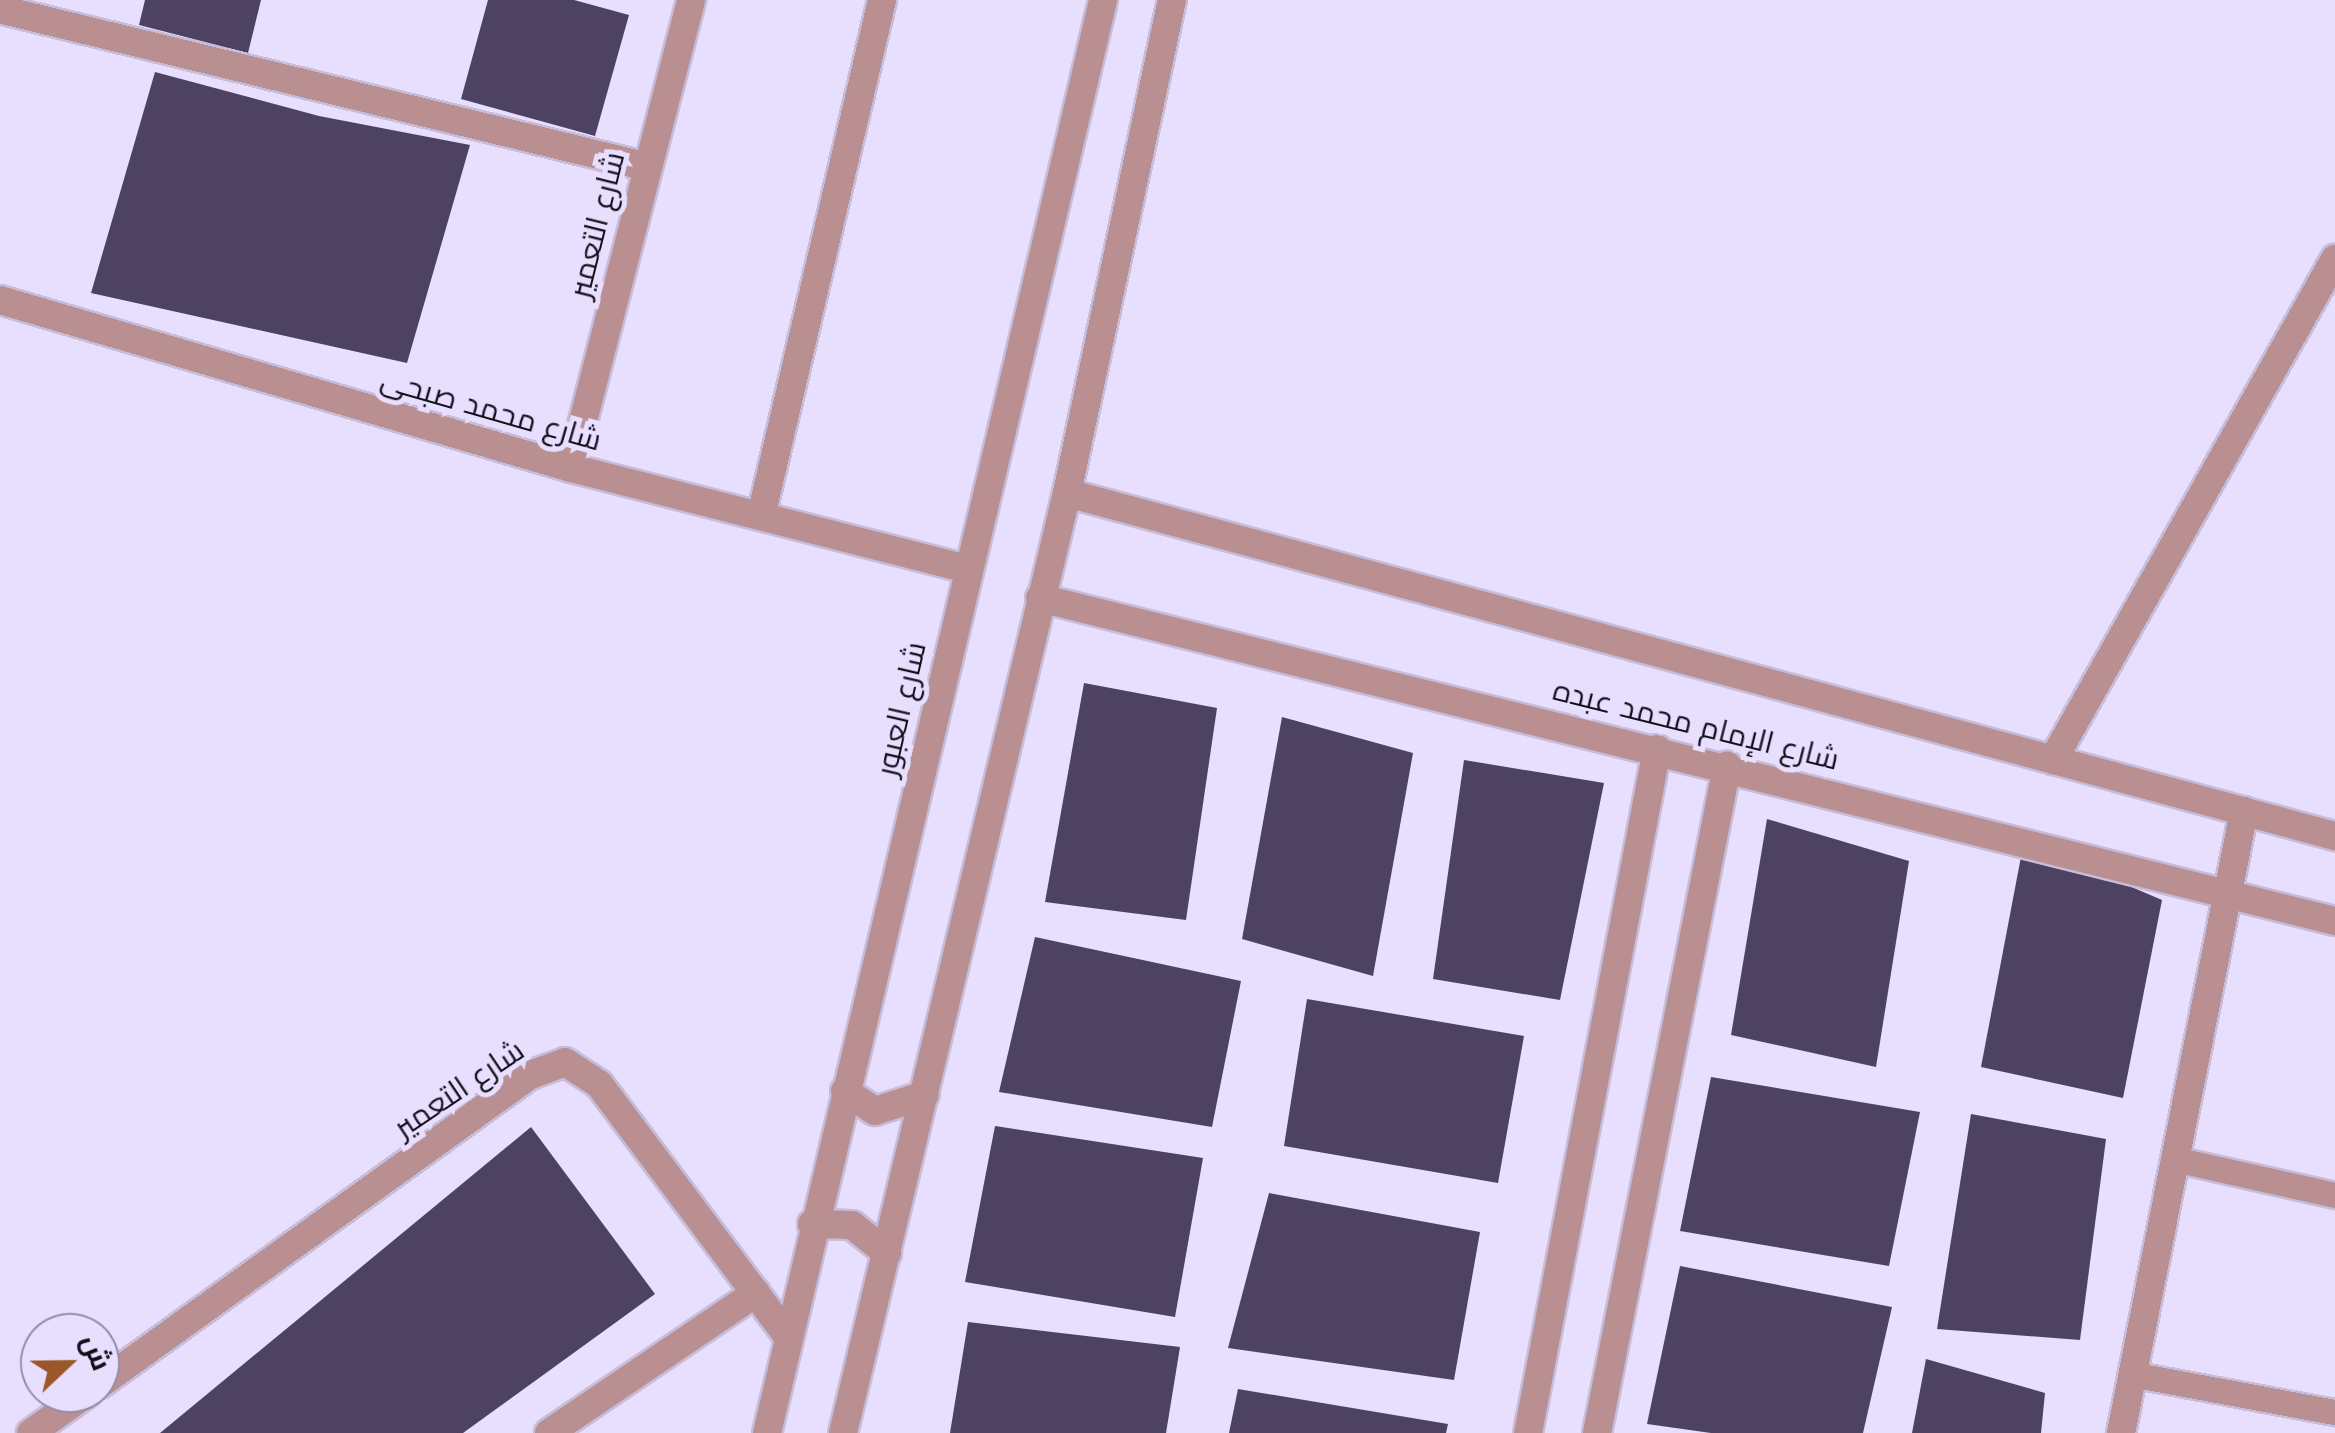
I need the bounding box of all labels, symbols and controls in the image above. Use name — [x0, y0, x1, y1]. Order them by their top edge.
street label: شارع التعمير — [561, 148, 633, 302]
street label: شارع محمد صبحى — [377, 361, 605, 459]
street label: شارع العبور — [868, 638, 934, 780]
street label: شارع الإمام محمد عبده — [1549, 672, 1843, 778]
street label: شارع التعمير — [387, 1032, 531, 1146]
north arrow — [20, 1313, 120, 1413]
text: ش — [71, 1328, 122, 1377]

